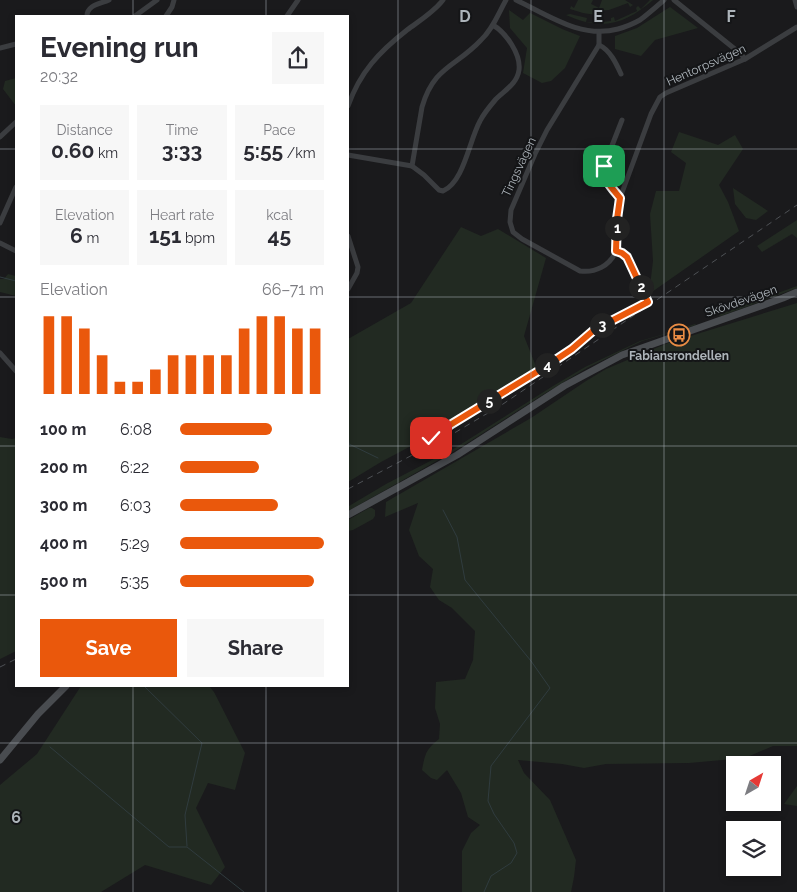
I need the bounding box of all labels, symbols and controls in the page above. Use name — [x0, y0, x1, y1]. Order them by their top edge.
text: D — [459, 7, 471, 26]
text: E — [593, 7, 603, 26]
text: F — [726, 7, 736, 26]
text: Evening run — [40, 31, 199, 64]
button: share — [272, 32, 324, 84]
street label: Hentorpsvägen — [664, 41, 748, 89]
text: 20:32 — [40, 67, 78, 86]
text: Distance — [57, 122, 113, 138]
text: Time — [166, 122, 198, 138]
text: Pace — [263, 122, 295, 138]
street label: Tingsvägen — [499, 135, 539, 199]
text: 0.60 — [51, 138, 94, 163]
text: 3:33 — [162, 138, 202, 163]
text: 5:55 — [243, 138, 283, 163]
text: km — [94, 145, 118, 161]
text: /km — [283, 145, 316, 161]
pin — [583, 145, 625, 187]
icon: arrive — [590, 152, 618, 180]
text: Elevation — [55, 207, 114, 223]
text: Heart rate — [150, 207, 214, 223]
text: kcal — [266, 207, 292, 223]
pin: 1 — [604, 216, 630, 240]
text: 1 — [614, 220, 621, 236]
text: 6 — [70, 223, 83, 248]
text: 151 — [149, 223, 181, 248]
text: 45 — [268, 223, 291, 248]
text: m — [83, 230, 99, 246]
text: bpm — [181, 230, 215, 246]
pin: 2 — [628, 274, 654, 300]
text: 2 — [638, 279, 645, 295]
text: Elevation — [40, 280, 108, 299]
text: 66–71 m — [262, 280, 324, 299]
street label: Skövdevägen — [703, 282, 779, 320]
pin: 3 — [590, 312, 614, 338]
text: 3 — [599, 317, 606, 333]
bus stop icon: Fabiansrondellen — [667, 323, 691, 347]
place label: Fabiansrondellen — [629, 349, 729, 363]
pin: 4 — [534, 352, 560, 378]
text: 4 — [544, 357, 552, 373]
pin: 5 — [476, 388, 502, 414]
text: 5 — [486, 393, 493, 409]
pin — [410, 417, 452, 459]
text: 100 m — [40, 420, 86, 439]
text: 6:08 — [120, 420, 152, 439]
icon: check — [417, 424, 445, 452]
text: 200 m — [40, 458, 87, 477]
text: 6:22 — [120, 458, 149, 477]
text: 300 m — [40, 496, 87, 515]
text: 6:03 — [120, 496, 151, 515]
text: 400 m — [40, 534, 88, 553]
text: 5:29 — [120, 534, 149, 553]
text: 500 m — [40, 572, 87, 591]
text: 5:35 — [120, 572, 149, 591]
button: Save — [40, 619, 177, 677]
button: Share — [187, 619, 324, 677]
north arrow — [726, 756, 781, 811]
map controls — [726, 756, 781, 876]
text: 6 — [11, 808, 21, 827]
button: layers — [726, 821, 781, 876]

